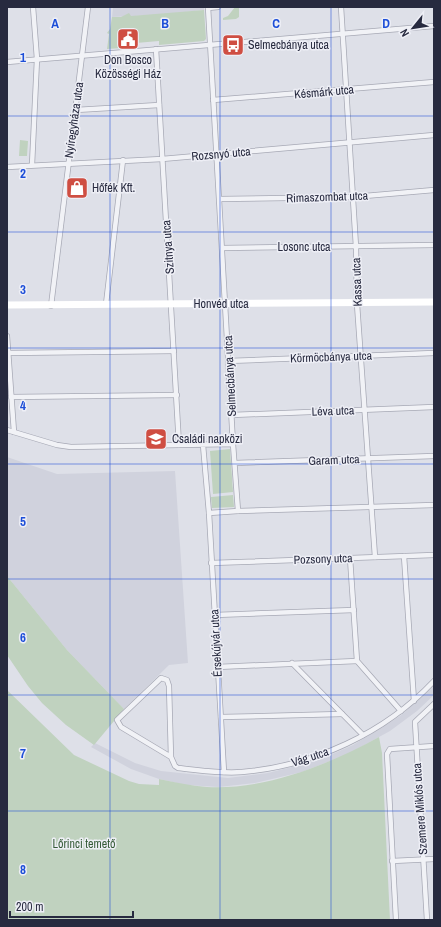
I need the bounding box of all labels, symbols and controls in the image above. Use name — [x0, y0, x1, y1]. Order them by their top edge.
north arrow — [393, 8, 433, 48]
text: A — [51, 15, 59, 32]
text: B — [161, 15, 169, 32]
text: C — [272, 15, 280, 32]
text: D — [382, 15, 390, 32]
public building icon: Don Bosco Közösségi Ház — [115, 26, 141, 52]
text: N — [397, 27, 412, 39]
bus stop icon: Selmecbánya utca — [220, 32, 246, 58]
place label: Selmecbánya utca — [248, 37, 329, 53]
text: 1 — [20, 49, 26, 66]
place label: Don Bosco Közösségi Ház — [95, 52, 161, 82]
street label: Nyíregyháza utca — [61, 80, 87, 159]
street label: Késmárk utca — [293, 81, 355, 103]
street label: Rozsnyó utca — [191, 143, 252, 165]
text: 2 — [20, 165, 26, 182]
shop icon: Hőfék Kft. — [64, 175, 90, 201]
place label: Hőfék Kft. — [92, 180, 135, 196]
street label: Rimaszombat utca — [286, 188, 369, 206]
street label: Szitnya utca — [158, 219, 178, 275]
street label: Losonc utca — [277, 239, 331, 255]
street label: Kassa utca — [348, 257, 366, 307]
text: 3 — [20, 281, 26, 298]
street label: Honvéd utca — [193, 296, 249, 312]
street label: Selmecbánya utca — [220, 335, 240, 417]
street label: Körmöcbánya utca — [290, 348, 373, 366]
text: 4 — [20, 397, 26, 414]
street label: Léva utca — [311, 402, 355, 420]
school or university icon: Családi napközi — [143, 426, 169, 452]
place label: Családi napközi — [172, 431, 243, 447]
street label: Garam utca — [308, 451, 360, 469]
text: 5 — [20, 513, 26, 530]
street label: Pozsony utca — [293, 550, 353, 568]
street label: Érsekújvár utca — [206, 608, 226, 677]
text: 6 — [20, 629, 26, 646]
street label: Vág utca — [289, 743, 331, 770]
text: 7 — [20, 745, 26, 762]
street label: Szemere Miklós utca — [409, 762, 431, 855]
park label: Lőrinci temető — [53, 836, 115, 852]
text: 8 — [20, 861, 26, 878]
scale bar — [10, 893, 133, 919]
text: 200 m — [16, 899, 43, 915]

